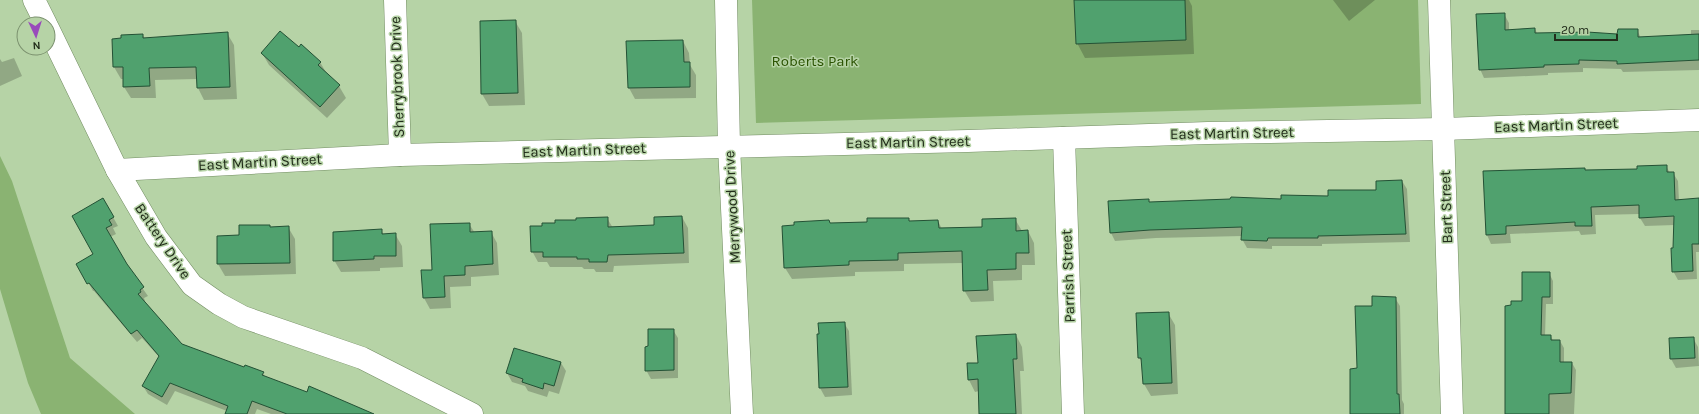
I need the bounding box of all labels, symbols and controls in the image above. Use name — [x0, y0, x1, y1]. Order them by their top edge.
north arrow — [16, 16, 56, 56]
street label: Sherrybrook Drive — [386, 16, 408, 138]
scale bar — [1555, 16, 1617, 42]
text: 20 m — [1561, 23, 1589, 37]
text: N — [32, 39, 41, 52]
park label: Roberts Park — [772, 52, 858, 70]
street label: East Martin Street — [1494, 114, 1619, 136]
street label: East Martin Street — [1170, 123, 1295, 143]
street label: East Martin Street — [846, 132, 971, 152]
street label: East Martin Street — [522, 139, 647, 161]
street label: East Martin Street — [198, 150, 323, 174]
street label: Merrywood Drive — [720, 150, 744, 264]
street label: Bart Street — [1436, 170, 1456, 244]
street label: Battery Drive — [131, 200, 195, 282]
street label: Parrish Street — [1057, 229, 1079, 323]

